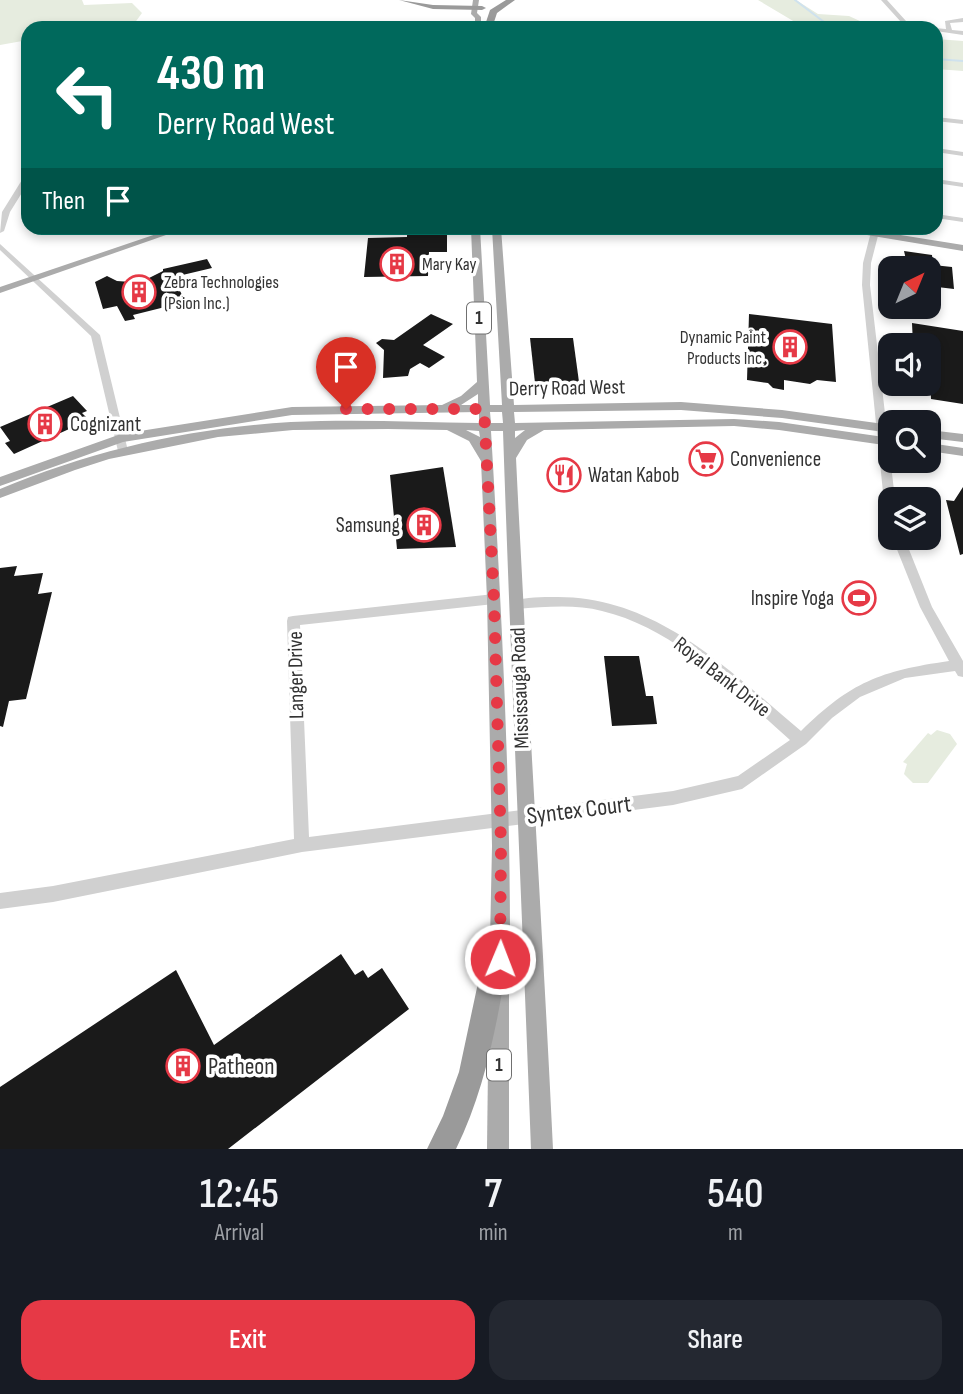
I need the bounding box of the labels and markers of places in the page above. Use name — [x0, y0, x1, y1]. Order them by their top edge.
building icon: Mary Kay — [378, 245, 416, 283]
place label: Mary Kay — [422, 254, 477, 275]
place label: Zebra Technologies (Psion Inc.) — [164, 272, 279, 314]
building icon: Zebra Technologies (Psion Inc.) — [120, 273, 158, 311]
place label: Dynamic Paint Products Inc. — [680, 327, 767, 369]
building icon: Dynamic Paint Products Inc. — [771, 328, 809, 366]
pin — [316, 337, 376, 409]
building icon: Cognizant — [26, 405, 64, 443]
place label: Cognizant — [70, 412, 141, 437]
supermarket icon: Convenience — [687, 440, 725, 478]
place label: Convenience — [730, 447, 821, 472]
restaurant icon: Watan Kabob — [545, 456, 583, 494]
place label: Watan Kabob — [588, 463, 680, 488]
building icon: Samsung — [405, 506, 443, 544]
place label: Samsung — [336, 513, 400, 538]
sports icon: Inspire Yoga — [840, 579, 878, 617]
place label: Inspire Yoga — [751, 586, 834, 611]
building icon: Patheon — [164, 1047, 202, 1085]
place label: Patheon — [208, 1052, 275, 1081]

